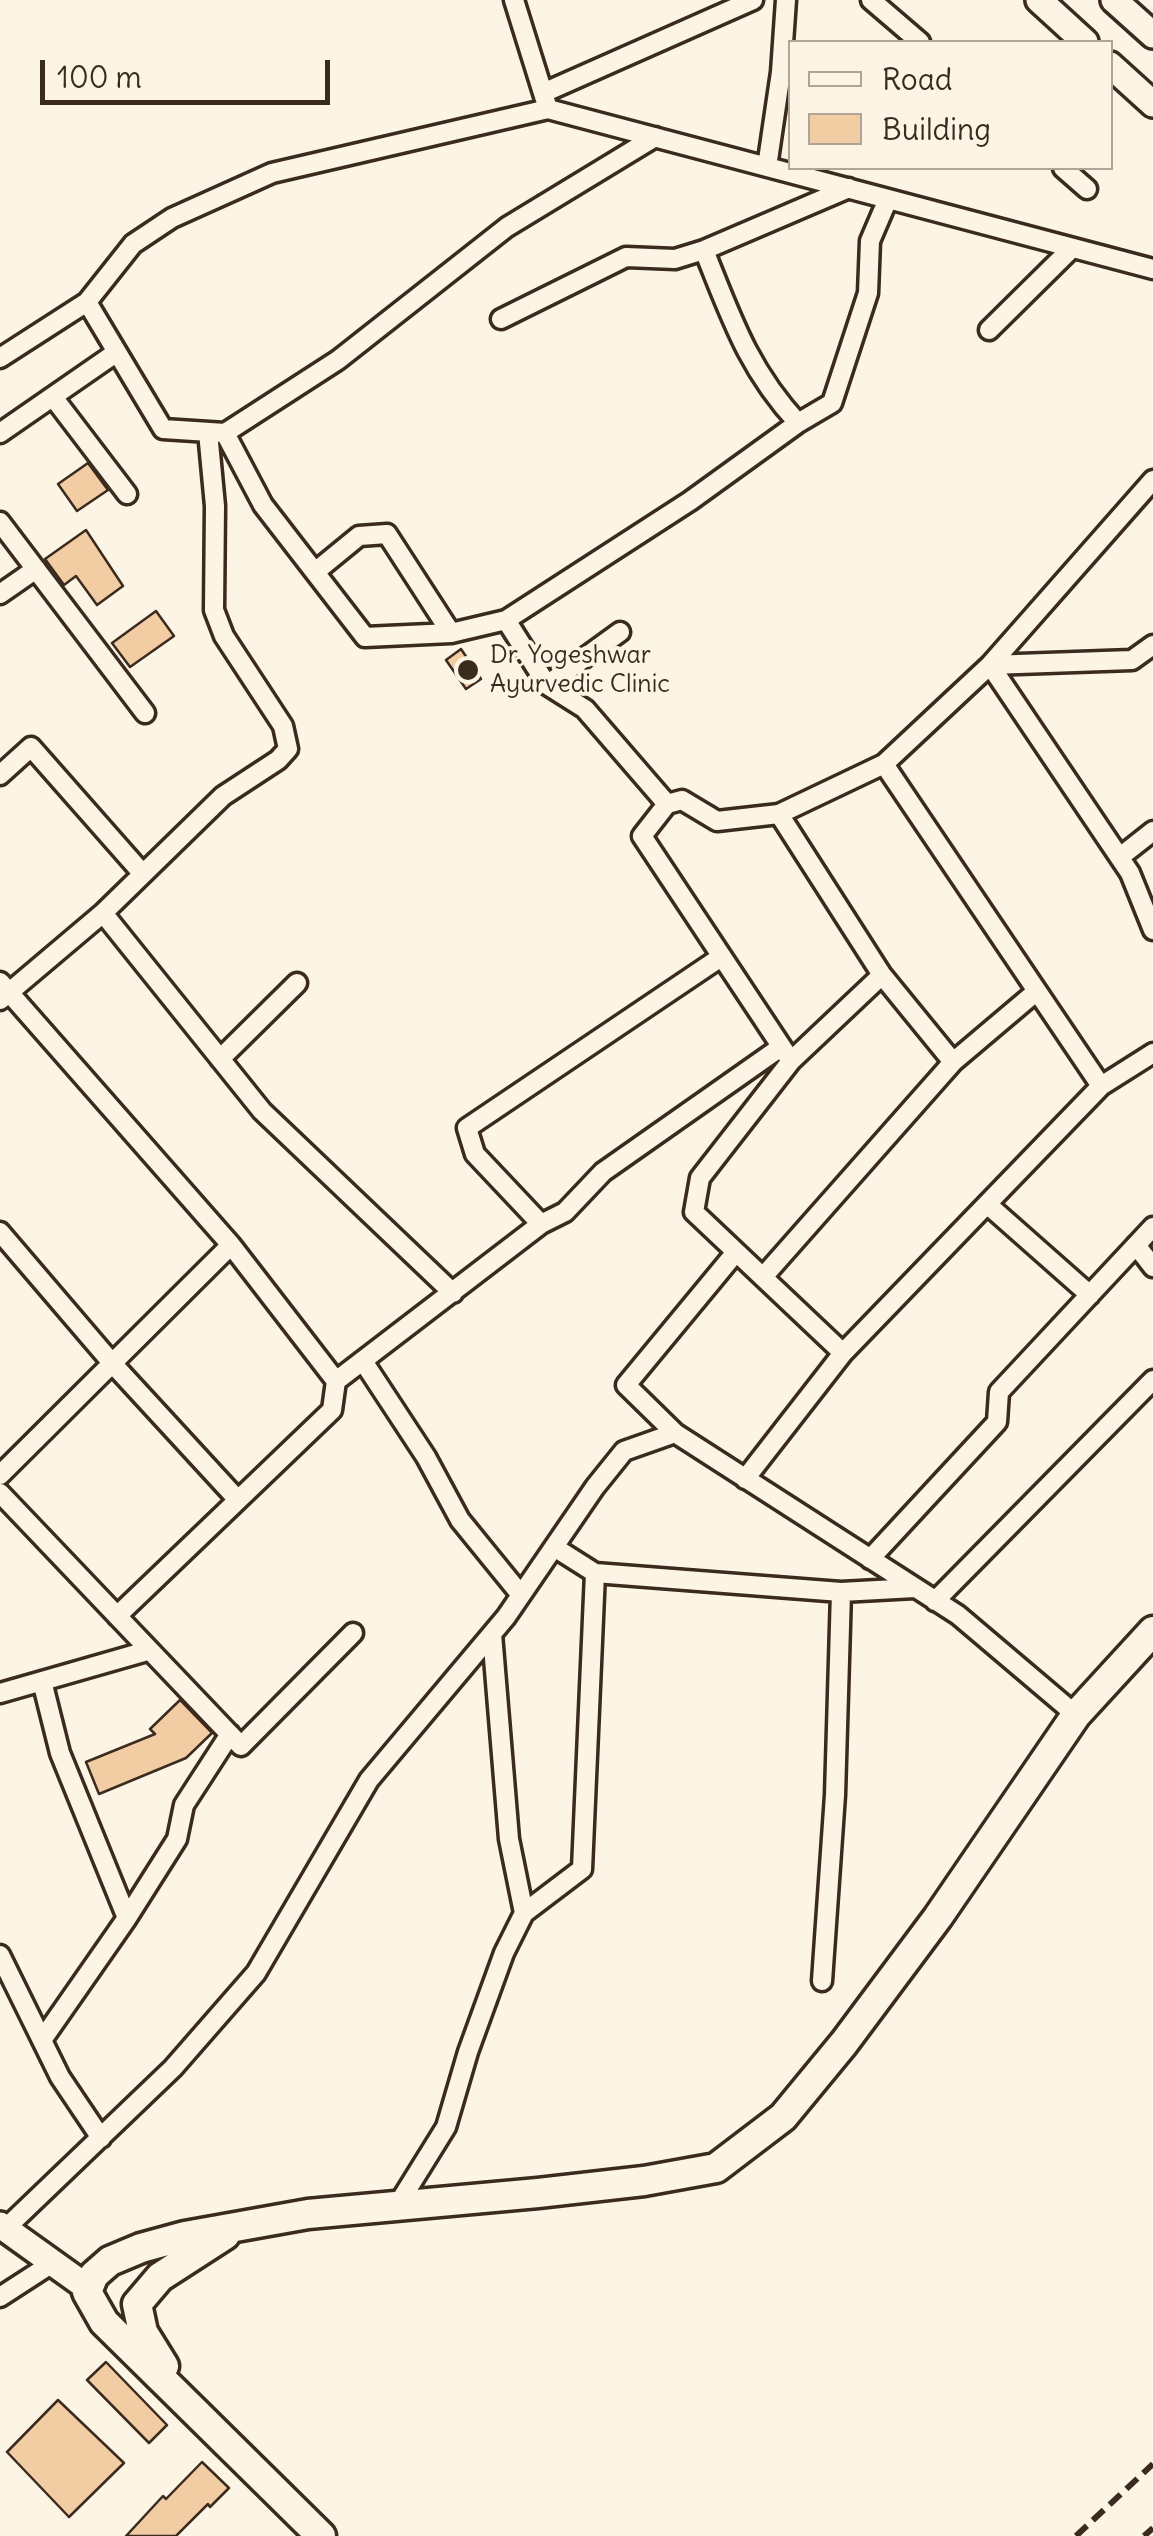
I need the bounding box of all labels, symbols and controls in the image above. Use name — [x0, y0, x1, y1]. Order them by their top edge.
scale bar — [45, 40, 335, 102]
legend — [788, 40, 1113, 170]
text: 100 m — [57, 58, 142, 96]
text: Road — [882, 60, 952, 98]
text: Building — [882, 110, 991, 148]
place label: Dr. Yogeshwar Ayurvedic Clinic — [490, 641, 670, 700]
marker: Dr. Yogeshwar Ayurvedic Clinic — [455, 657, 481, 683]

